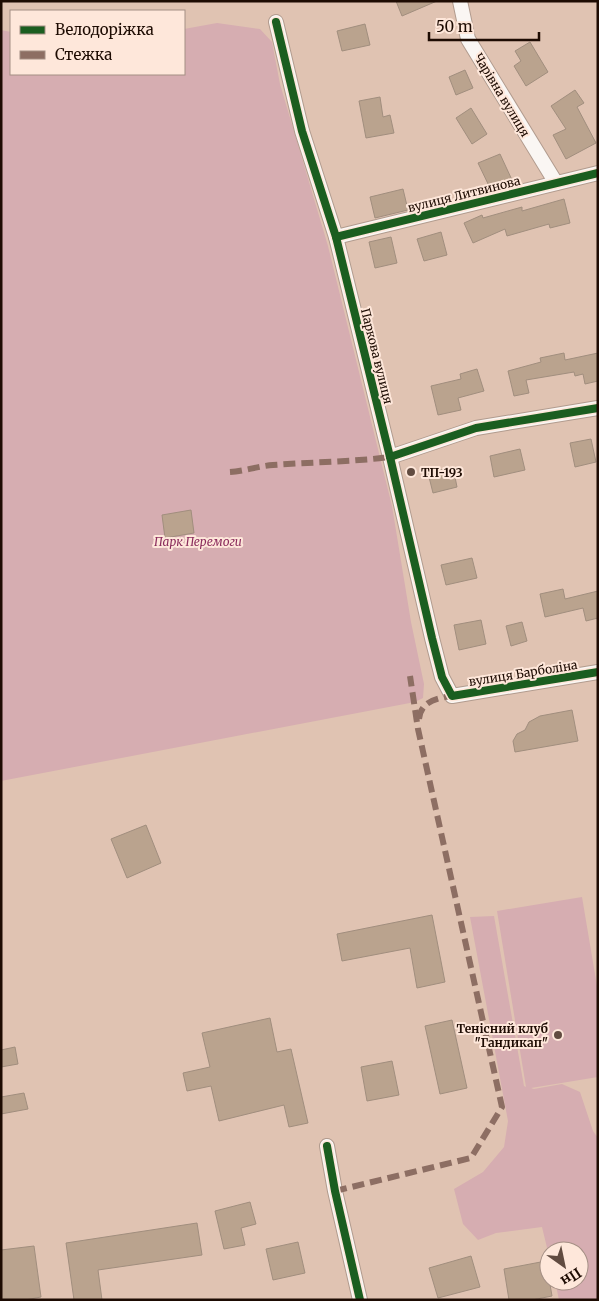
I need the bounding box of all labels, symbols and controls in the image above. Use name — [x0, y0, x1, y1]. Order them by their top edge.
legend — [10, 10, 185, 75]
scale bar — [429, 10, 539, 42]
text: 50 m — [436, 17, 473, 36]
text: Велодоріжка — [55, 20, 154, 39]
text: Стежка — [55, 45, 112, 64]
street label: Чарівна вулиця — [471, 50, 533, 140]
street label: вулиця Литвинова — [406, 173, 522, 215]
street label: Паркова вулиця — [358, 306, 396, 406]
place label: ТП-193 — [421, 465, 463, 480]
marker: ТП-193 — [405, 466, 417, 478]
park label: Парк Перемоги — [154, 534, 242, 549]
street label: вулиця Барболіна — [468, 657, 579, 689]
place label: Тенісний клуб "Гандикап" — [456, 1021, 548, 1050]
marker: Тенісний клуб "Гандикап" — [552, 1029, 564, 1041]
north arrow — [539, 1241, 589, 1291]
text: Пн — [557, 1264, 585, 1290]

